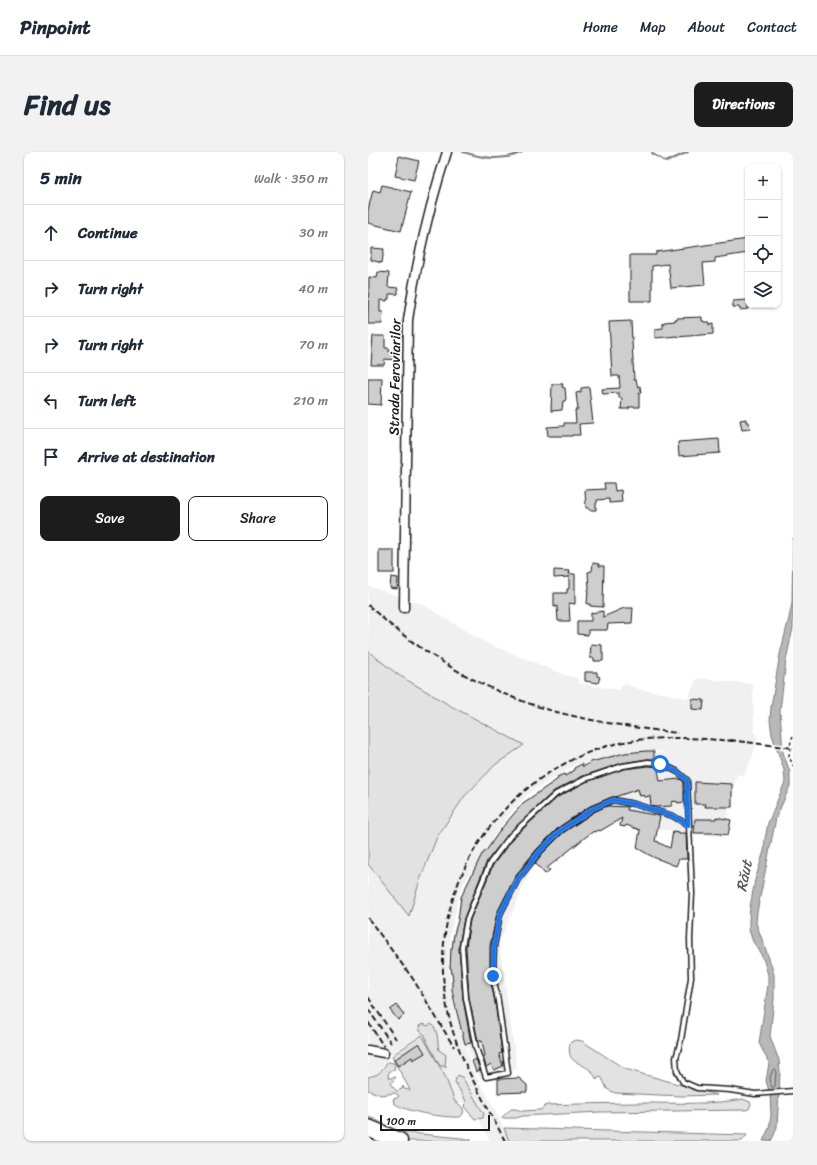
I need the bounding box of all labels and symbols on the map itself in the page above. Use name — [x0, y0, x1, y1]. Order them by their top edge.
street label: Strada Feroviarilor — [381, 317, 409, 436]
route start — [651, 755, 669, 773]
water label: Răut — [728, 857, 760, 894]
route end — [484, 967, 502, 985]
scale bar — [380, 1113, 490, 1132]

